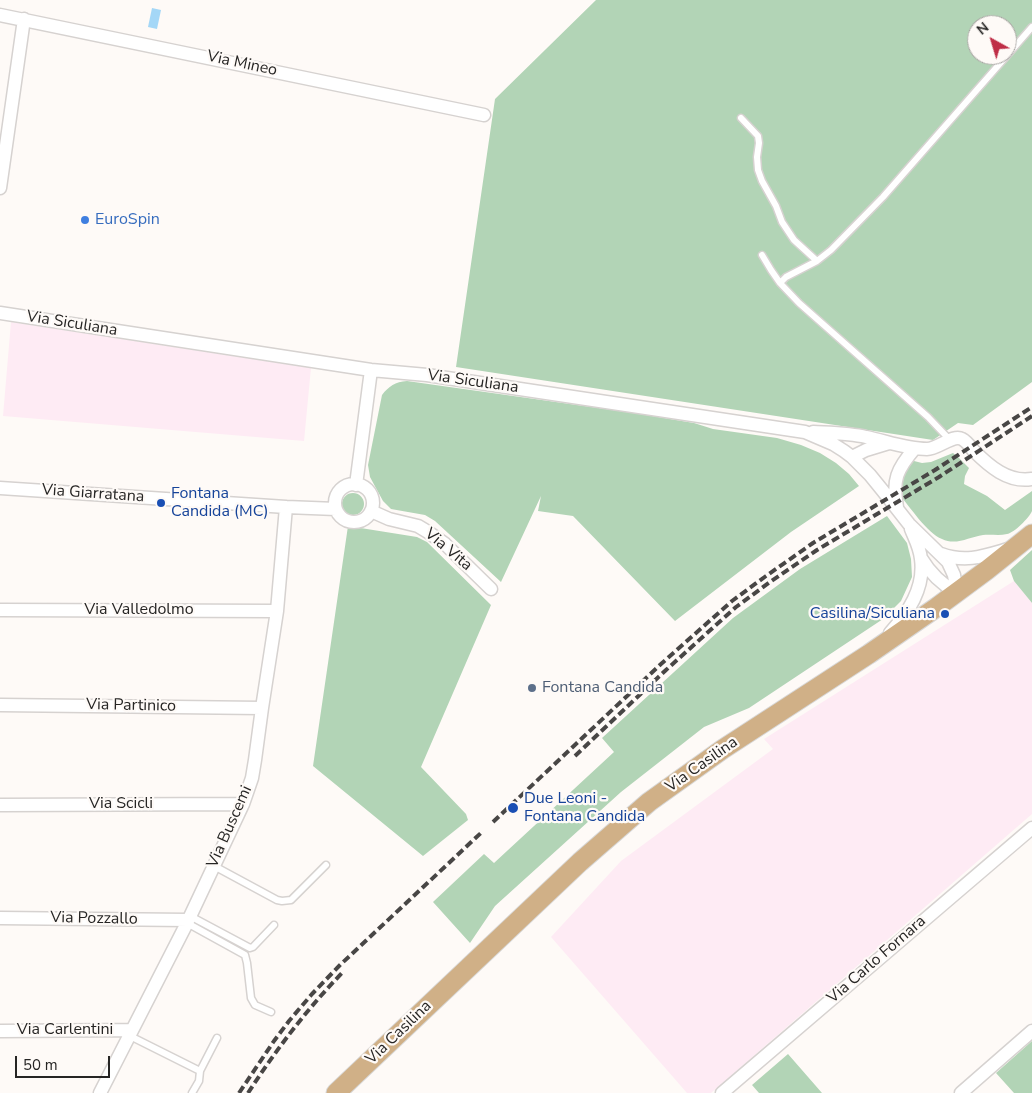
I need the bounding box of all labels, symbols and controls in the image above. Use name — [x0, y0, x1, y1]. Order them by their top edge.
north arrow — [967, 15, 1017, 65]
text: N — [973, 18, 993, 39]
street label: Via Mineo — [205, 47, 279, 81]
place label: EuroSpin — [95, 210, 160, 230]
marker: EuroSpin — [79, 214, 91, 226]
street label: Via Siculiana — [25, 307, 119, 341]
street label: Via Siculiana — [426, 366, 520, 398]
street label: Via Giarratana — [41, 481, 145, 507]
place label: Fontana Candida (MC) — [171, 484, 269, 522]
marker: Fontana Candida (MC) — [155, 497, 167, 509]
street label: Via Vita — [420, 525, 476, 575]
street label: Via Valledolmo — [84, 600, 194, 620]
place label: Casilina/Siculiana — [810, 604, 935, 624]
marker: Casilina/Siculiana — [939, 608, 951, 620]
place label: Fontana Candida — [542, 678, 663, 698]
marker: Fontana Candida — [526, 682, 538, 694]
street label: Via Partinico — [86, 696, 176, 716]
street label: Via Casilina — [662, 733, 742, 797]
street label: Via Buscemi — [203, 783, 257, 871]
place label: Due Leoni - Fontana Candida — [524, 789, 645, 827]
street label: Via Scicli — [89, 794, 153, 814]
marker: Due Leoni - Fontana Candida — [506, 801, 520, 815]
street label: Via Pozzallo — [50, 909, 138, 929]
street label: Via Carlo Fornara — [824, 912, 930, 1008]
street label: Via Casilina — [362, 997, 436, 1069]
street label: Via Carlentini — [17, 1020, 113, 1040]
scale bar — [18, 1046, 112, 1078]
text: 50 m — [23, 1055, 58, 1075]

